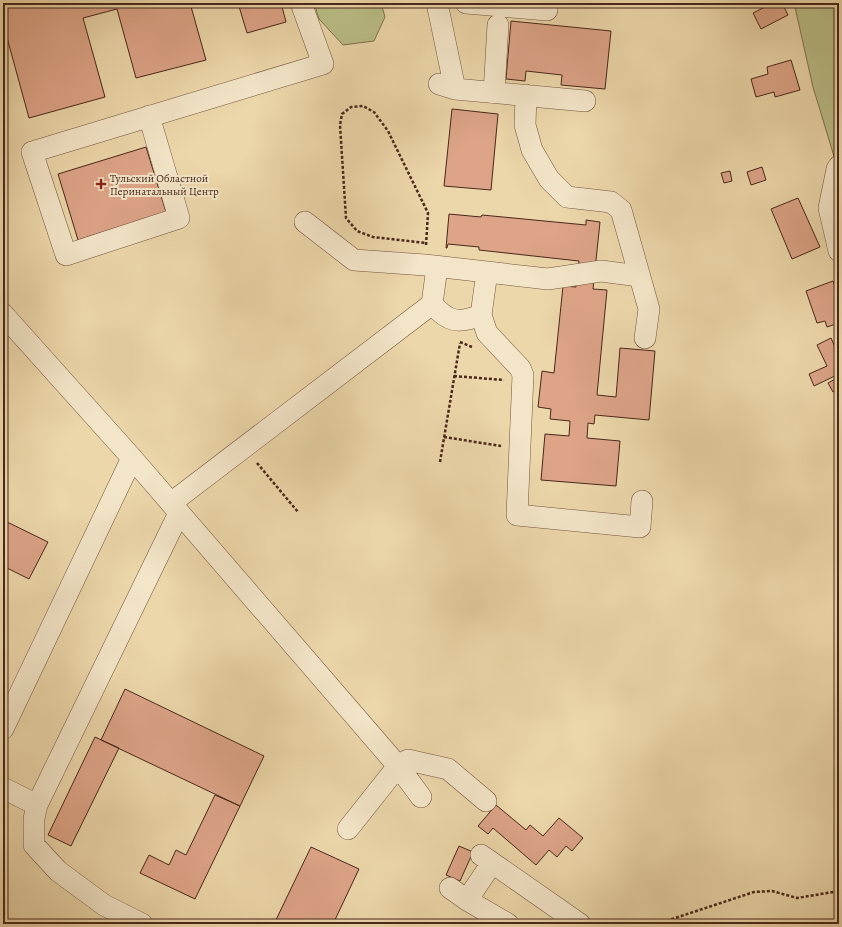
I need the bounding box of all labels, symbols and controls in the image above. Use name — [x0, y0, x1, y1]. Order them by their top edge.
place label: Тульский Областной Перинатальный Центр — [110, 171, 219, 199]
marker: Тульский Областной Перинатальный Центр — [95, 178, 107, 190]

